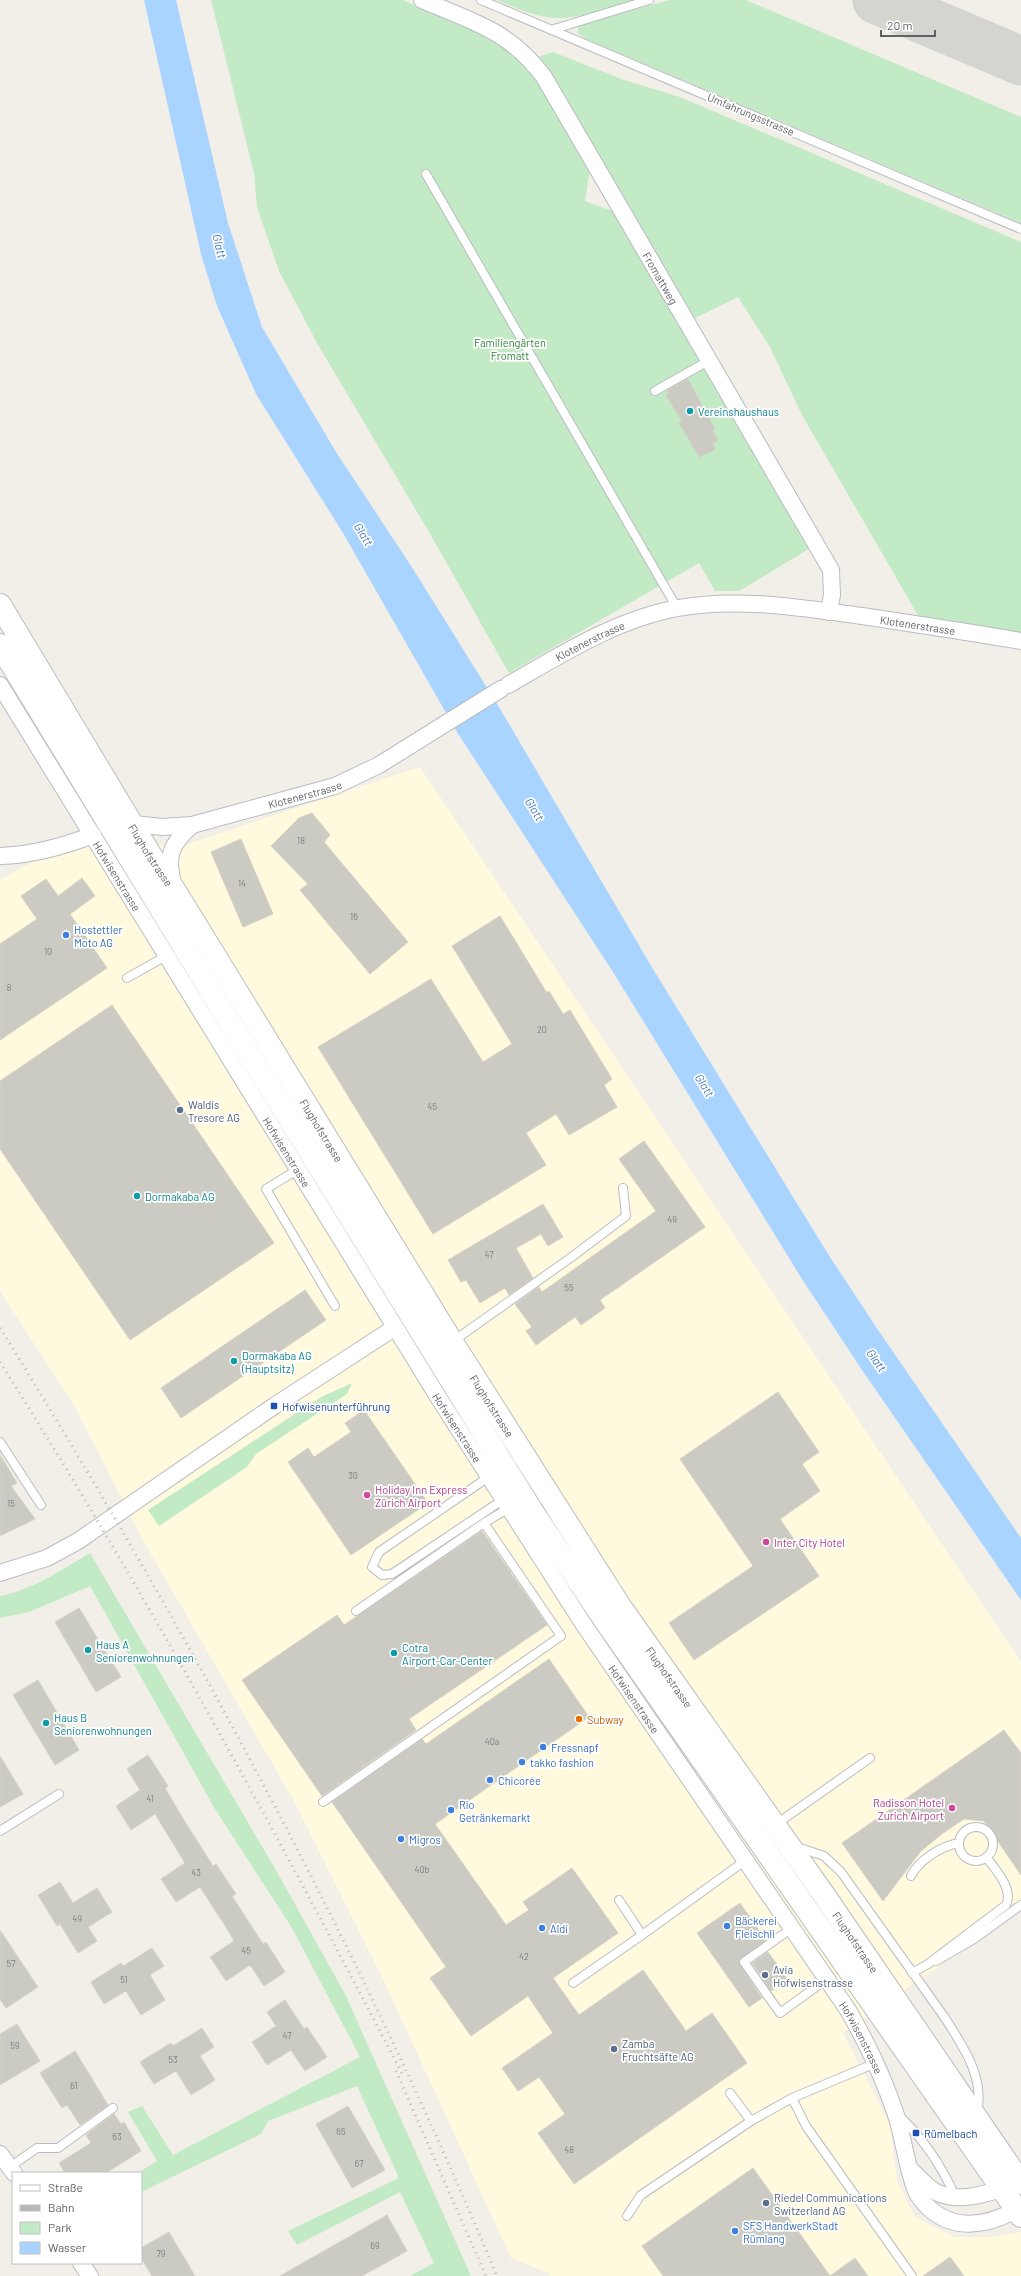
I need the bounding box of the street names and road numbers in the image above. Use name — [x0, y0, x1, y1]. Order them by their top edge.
street label: Umfahrungsstrasse — [705, 90, 797, 138]
street label: Fromattweg — [641, 249, 681, 306]
street label: Klotenerstrasse — [879, 612, 956, 637]
street label: Klotenerstrasse — [553, 618, 626, 663]
street label: Klotenerstrasse — [266, 777, 344, 811]
street label: Flughofstrasse — [127, 821, 176, 888]
street label: Hofwisenstrasse — [91, 838, 144, 913]
street label: Flughofstrasse — [298, 1096, 346, 1164]
street label: Hofwisenstrasse — [261, 1114, 314, 1189]
street label: Flughofstrasse — [468, 1372, 517, 1439]
street label: Hofwisenstrasse — [430, 1390, 485, 1465]
street label: Flughofstrasse — [644, 1644, 696, 1710]
street label: Hofwisenstrasse — [606, 1662, 663, 1735]
street label: Flughofstrasse — [831, 1909, 882, 1975]
street label: Hofwisenstrasse — [837, 1998, 886, 2076]

